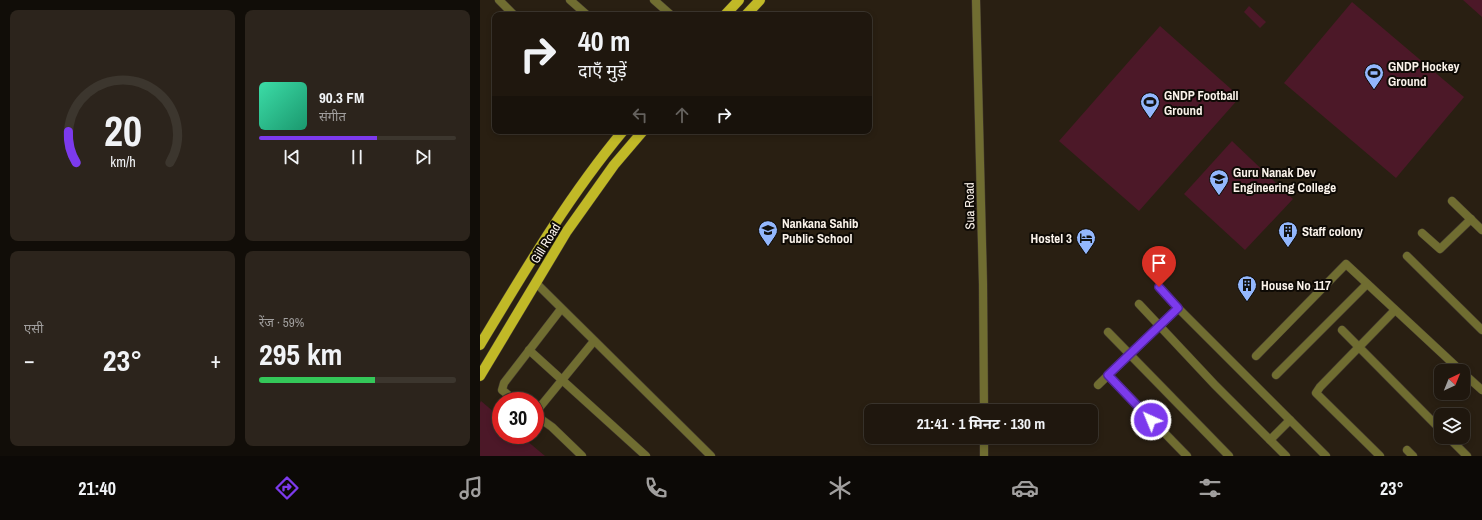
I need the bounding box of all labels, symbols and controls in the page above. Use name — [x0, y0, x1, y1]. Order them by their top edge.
text: 40 m — [578, 22, 630, 60]
icon: right — [512, 28, 564, 80]
text: दाएँ मुड़ें — [578, 58, 627, 83]
place label: GNDP Hockey Ground — [1388, 58, 1460, 90]
sports icon: GNDP Hockey Ground — [1363, 62, 1385, 90]
text: 90.3 FM — [319, 87, 364, 108]
place label: GNDP Football Ground — [1164, 87, 1239, 119]
sports icon: GNDP Football Ground — [1139, 91, 1161, 119]
text: 20 — [104, 103, 141, 159]
icon: left — [629, 104, 651, 126]
icon: ahead — [671, 104, 693, 126]
icon: right — [713, 104, 735, 126]
text: संगीत — [319, 108, 346, 125]
icon: previous — [281, 146, 303, 168]
icon: pause — [346, 146, 368, 168]
icon: next — [412, 146, 434, 168]
text: km/h — [110, 152, 135, 171]
place label: Guru Nanak Dev Engineering College — [1233, 164, 1336, 196]
school or university icon: Guru Nanak Dev Engineering College — [1208, 168, 1230, 196]
street label: Sua Road — [961, 182, 978, 230]
place label: Nankana Sahib Public School — [782, 215, 858, 247]
school or university icon: Nankana Sahib Public School — [757, 219, 779, 247]
street label: Gill Road — [526, 220, 564, 267]
building icon: Staff colony — [1277, 220, 1299, 248]
place label: Staff colony — [1302, 223, 1363, 240]
hotel icon: Hostel 3 — [1075, 227, 1097, 255]
place label: Hostel 3 — [1031, 230, 1072, 247]
pin — [1142, 246, 1176, 287]
icon: arrive — [1148, 252, 1170, 274]
building icon: House No 117 — [1236, 274, 1258, 302]
place label: House No 117 — [1261, 277, 1331, 294]
text: रेंज · 59% — [259, 314, 304, 331]
text: एसी — [24, 320, 43, 337]
text: 295 km — [259, 334, 342, 374]
text: 23° — [103, 340, 142, 380]
text: − — [24, 345, 35, 375]
text: + — [210, 345, 221, 375]
north arrow — [1434, 364, 1470, 400]
map controls — [1434, 364, 1470, 444]
speed limit sign: 30 — [492, 392, 544, 444]
position arrow — [1130, 399, 1172, 441]
button: layers — [1434, 408, 1470, 444]
text: 21:41 · 1 मिनट · 130 m — [917, 413, 1045, 434]
icon: directions — [273, 474, 301, 502]
icon: music — [457, 474, 485, 502]
icon: phone — [642, 474, 670, 502]
icon: climate — [826, 474, 854, 502]
icon: car — [1011, 474, 1039, 502]
icon: filters — [1196, 474, 1224, 502]
text: 21:40 — [78, 476, 116, 501]
text: 23° — [1380, 476, 1404, 501]

